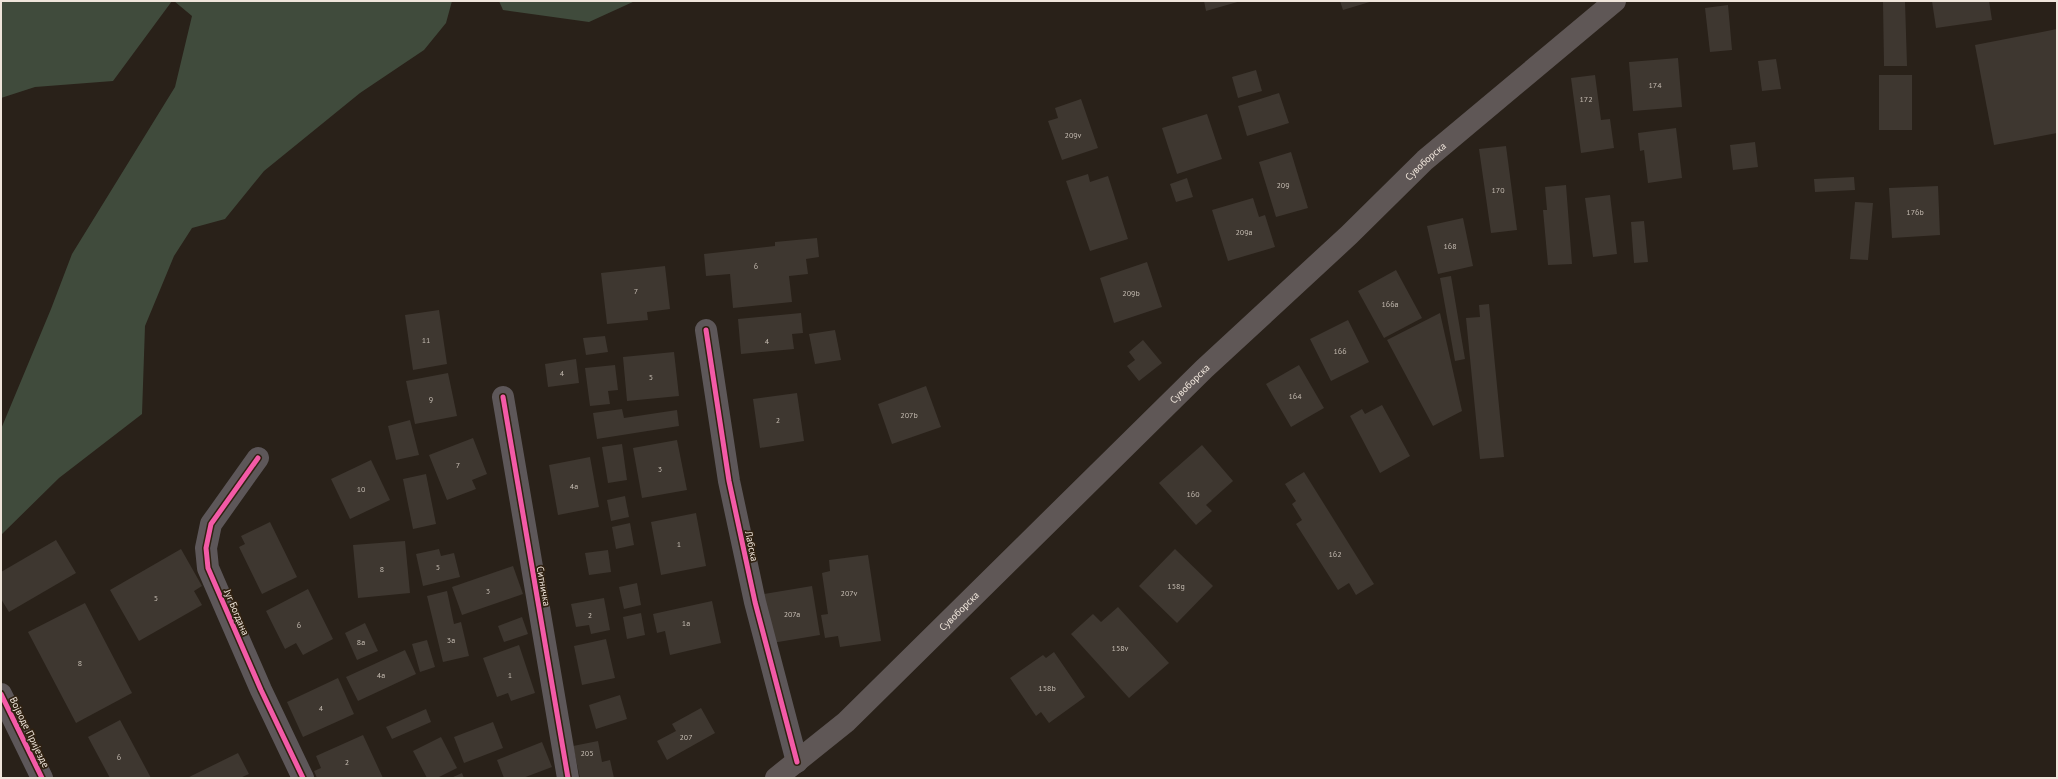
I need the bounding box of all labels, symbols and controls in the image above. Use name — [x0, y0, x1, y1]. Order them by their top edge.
house number: 174 — [1648, 80, 1662, 90]
house number: 172 — [1579, 94, 1593, 104]
house number: 209v — [1065, 130, 1082, 140]
street label: Сувоборска — [1402, 139, 1449, 183]
house number: 209 — [1276, 180, 1290, 190]
house number: 170 — [1491, 185, 1505, 195]
house number: 176b — [1906, 207, 1924, 217]
house number: 209a — [1235, 227, 1253, 237]
house number: 168 — [1443, 241, 1457, 251]
house number: 6 — [754, 261, 758, 271]
house number: 7 — [634, 286, 638, 296]
house number: 209b — [1122, 288, 1140, 298]
house number: 166a — [1381, 299, 1399, 309]
house number: 11 — [422, 335, 430, 345]
house number: 4 — [765, 336, 770, 346]
house number: 166 — [1333, 346, 1347, 356]
street label: Сувоборска — [1167, 361, 1213, 406]
house number: 4 — [560, 368, 565, 378]
house number: 5 — [649, 372, 653, 382]
house number: 164 — [1288, 391, 1302, 401]
house number: 9 — [429, 394, 433, 404]
house number: 207b — [900, 410, 918, 420]
house number: 2 — [776, 415, 780, 425]
house number: 7 — [456, 460, 460, 470]
house number: 3 — [658, 464, 662, 474]
house number: 4a — [570, 481, 578, 491]
house number: 10 — [357, 484, 366, 494]
house number: 160 — [1186, 489, 1200, 499]
street label: Лабска — [742, 529, 761, 563]
house number: 1 — [677, 539, 681, 549]
house number: 162 — [1328, 549, 1342, 559]
house number: 5 — [436, 562, 440, 572]
house number: 8 — [380, 564, 384, 574]
street label: Ситничка — [534, 565, 553, 607]
house number: 158g — [1167, 581, 1185, 591]
street label: Југ Богдана — [221, 586, 252, 637]
house number: 3 — [486, 586, 490, 596]
house number: 207v — [841, 588, 858, 598]
street label: Сувоборска — [936, 589, 982, 634]
house number: 5 — [154, 593, 158, 603]
house number: 207a — [784, 609, 800, 619]
house number: 2 — [588, 610, 592, 620]
house number: 1a — [682, 618, 690, 628]
house number: 6 — [297, 620, 301, 630]
house number: 3a — [447, 635, 455, 645]
house number: 8a — [357, 637, 365, 647]
house number: 158v — [1112, 643, 1129, 653]
house number: 8 — [78, 658, 82, 668]
house number: 4a — [377, 670, 385, 680]
house number: 1 — [508, 670, 512, 680]
house number: 158b — [1038, 683, 1056, 693]
street label: Војводе Пријезде — [7, 695, 52, 770]
house number: 4 — [319, 703, 324, 713]
house number: 207 — [679, 732, 693, 742]
house number: 205 — [580, 748, 594, 758]
house number: 6 — [117, 752, 121, 762]
house number: 2 — [345, 757, 349, 767]

